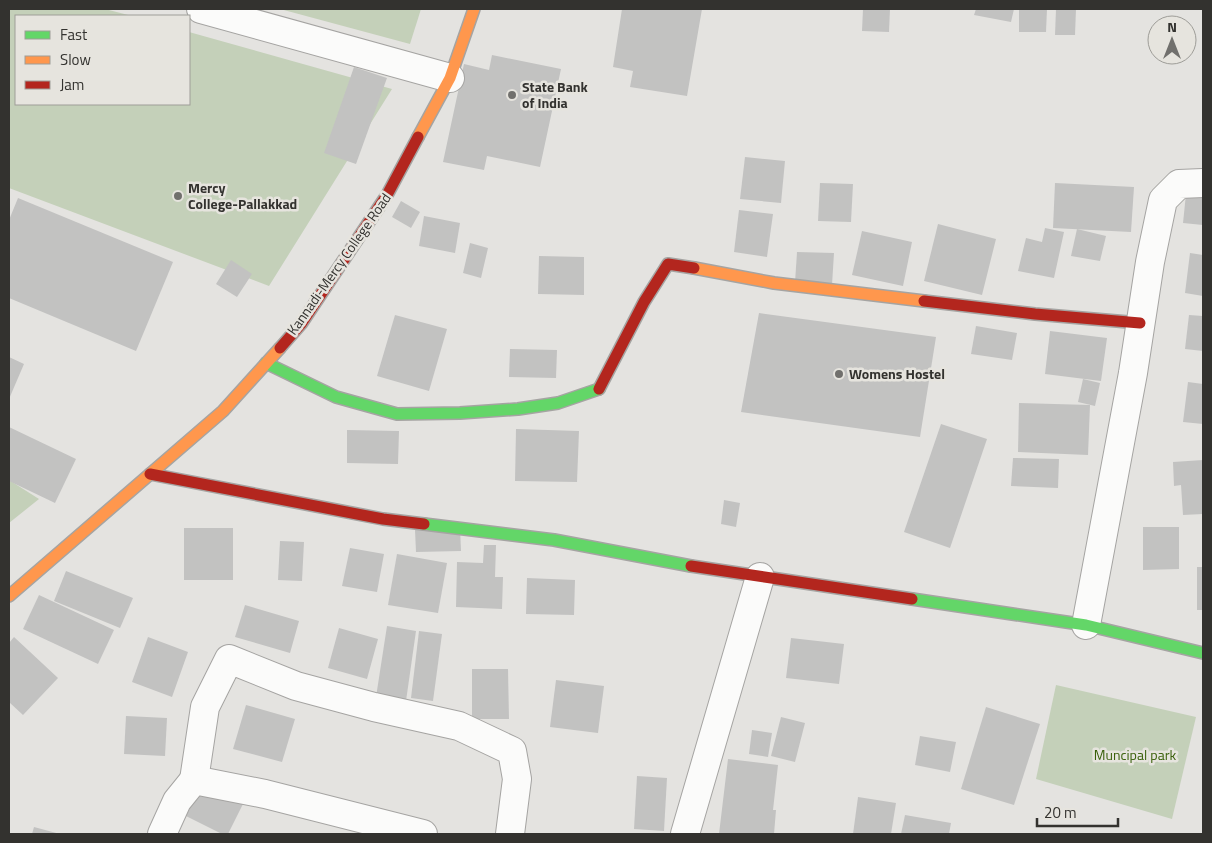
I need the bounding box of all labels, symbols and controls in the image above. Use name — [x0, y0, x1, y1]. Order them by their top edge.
legend — [15, 15, 190, 105]
north arrow — [1147, 15, 1197, 65]
text: N — [1167, 16, 1177, 37]
text: Fast — [60, 23, 88, 46]
text: Slow — [60, 48, 91, 71]
text: Jam — [60, 73, 84, 96]
place label: State Bank of India — [522, 76, 589, 113]
marker: State Bank of India — [506, 89, 518, 101]
place label: Mercy College-Pallakkad — [188, 177, 297, 214]
street label: Kannadi-Mercy College Road — [281, 188, 396, 339]
marker: Mercy College-Pallakkad — [172, 190, 184, 202]
place label: Womens Hostel — [849, 363, 945, 384]
marker: Womens Hostel — [833, 368, 845, 380]
park label: Muncipal park — [1094, 744, 1177, 765]
scale bar — [1037, 796, 1118, 828]
text: 20 m — [1044, 801, 1077, 824]

